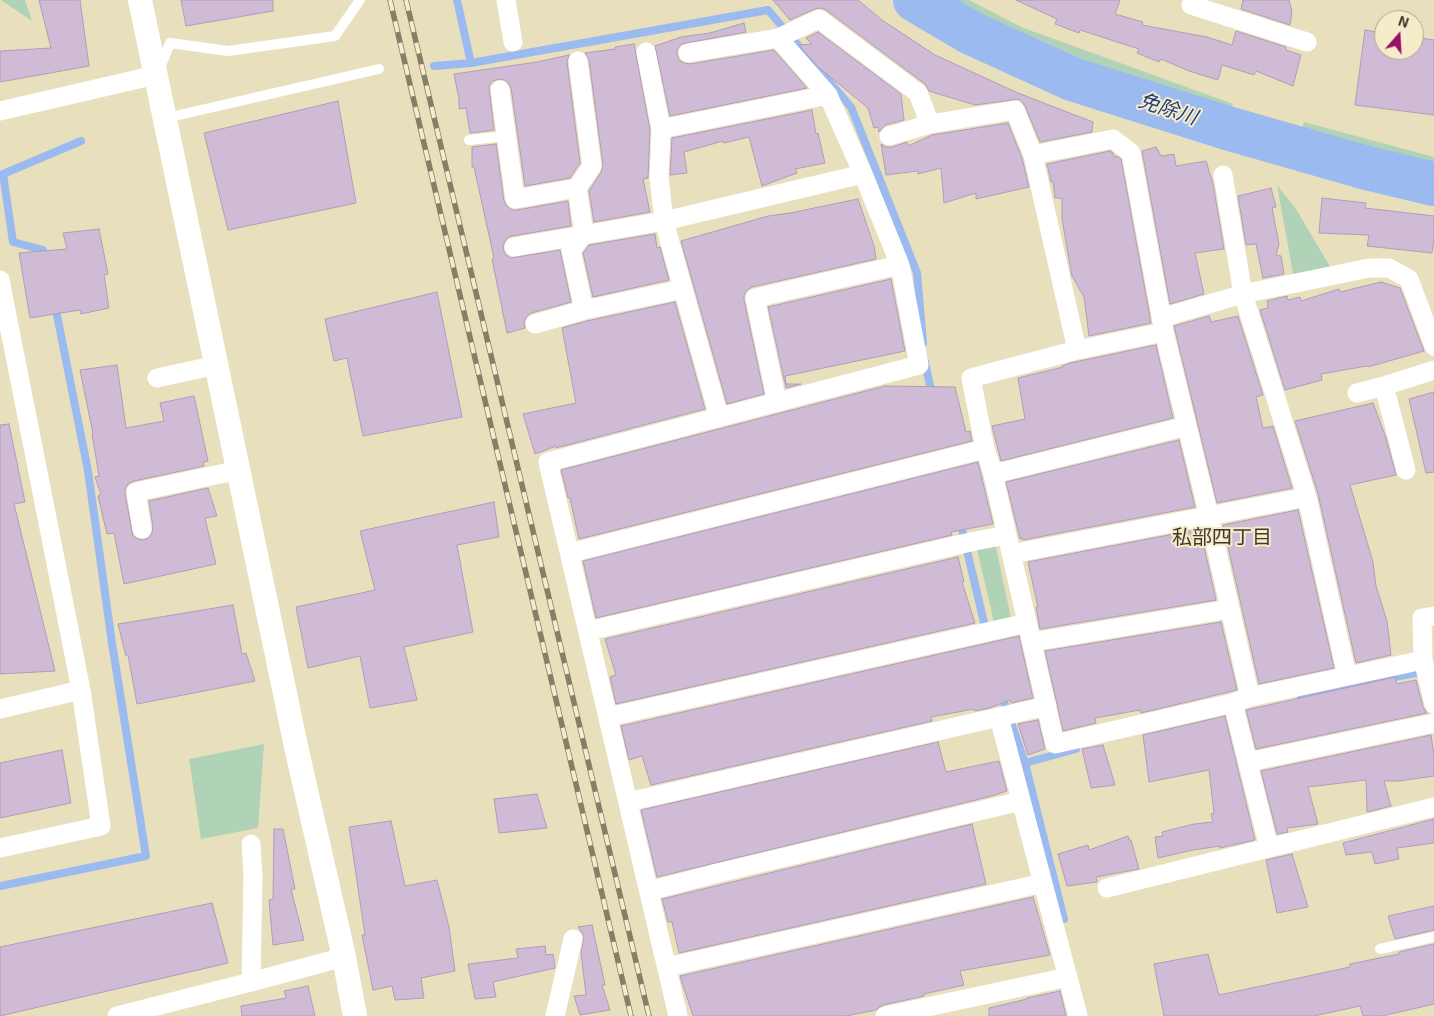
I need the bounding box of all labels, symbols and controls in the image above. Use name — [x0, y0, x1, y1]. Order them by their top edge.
north arrow — [1374, 10, 1424, 60]
text: N — [1396, 12, 1411, 31]
water label: 免除川 — [1136, 88, 1200, 130]
district label: 私部四丁目 — [1172, 525, 1272, 549]

